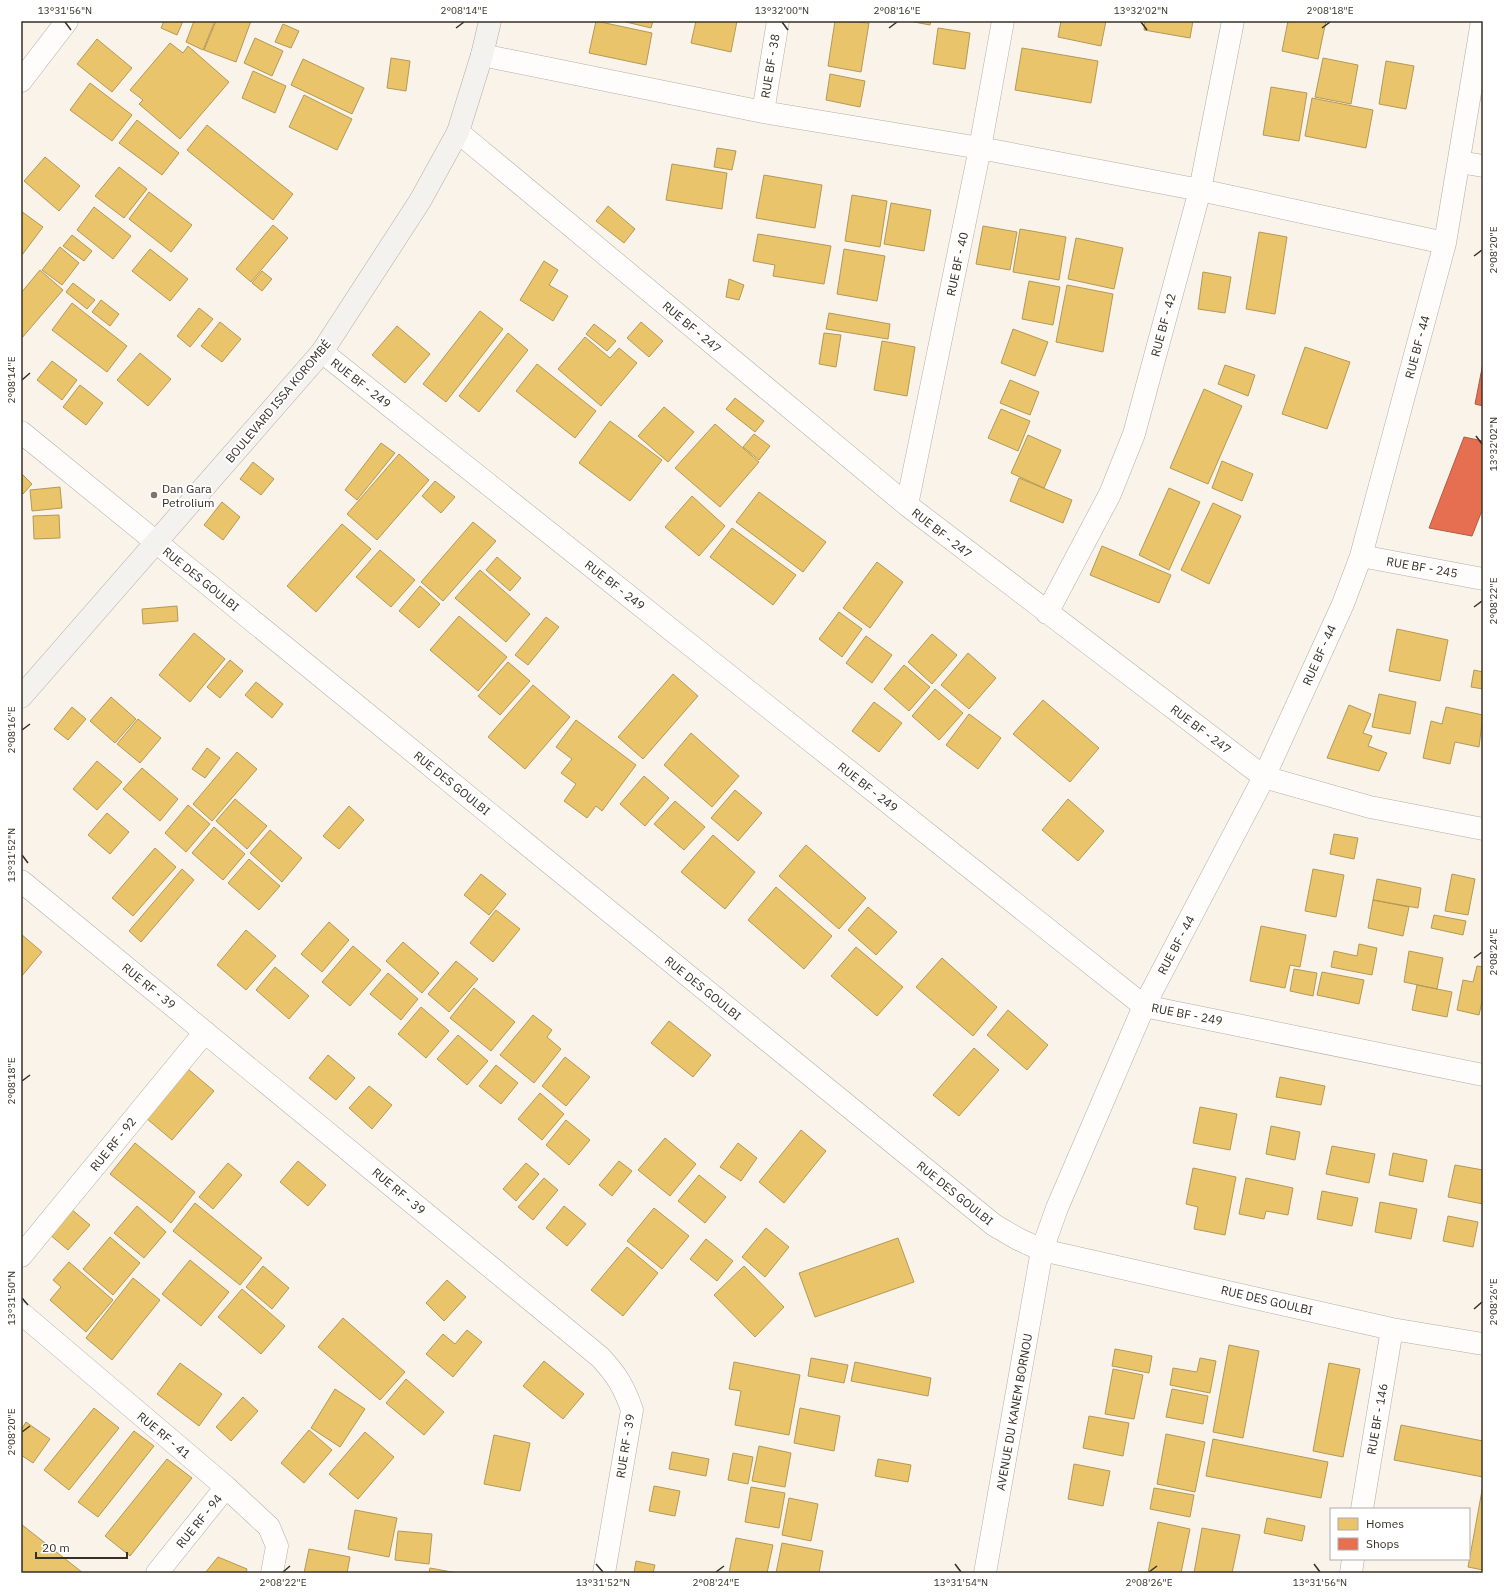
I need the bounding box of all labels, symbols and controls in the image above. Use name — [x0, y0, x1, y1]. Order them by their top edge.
text: 13°31'56"N — [38, 4, 92, 17]
text: 2°08'14"E — [440, 4, 488, 17]
text: 13°32'00"N — [755, 4, 809, 17]
text: 2°08'16"E — [873, 4, 921, 17]
text: 13°32'02"N — [1114, 4, 1168, 17]
text: 2°08'18"E — [1306, 4, 1354, 17]
street label: RUE BF - 38 — [758, 33, 782, 99]
text: 2°08'20"E — [1487, 226, 1500, 274]
street label: RUE BF - 40 — [943, 231, 971, 297]
street label: RUE BF - 42 — [1147, 292, 1179, 358]
street label: RUE BF - 247 — [660, 298, 724, 356]
street label: RUE BF - 44 — [1401, 314, 1433, 380]
street label: BOULEVARD ISSA KOROMBÉ — [222, 336, 334, 466]
street label: RUE BF - 249 — [328, 355, 394, 411]
text: 2°08'14"E — [5, 356, 18, 404]
text: 13°32'02"N — [1487, 417, 1500, 471]
place label: Dan Gara Petrolium — [162, 481, 214, 510]
marker: Dan Gara Petrolium — [149, 490, 159, 500]
street label: RUE BF - 247 — [909, 505, 975, 561]
street label: RUE DES GOULBI — [160, 544, 242, 615]
street label: RUE BF - 245 — [1385, 553, 1459, 581]
street label: RUE BF - 249 — [582, 557, 648, 613]
text: 2°08'22"E — [1487, 577, 1500, 625]
street label: RUE BF - 44 — [1299, 622, 1339, 688]
street label: RUE BF - 247 — [1168, 701, 1234, 757]
text: 2°08'16"E — [5, 706, 18, 754]
street label: RUE DES GOULBI — [411, 748, 493, 819]
street label: RUE BF - 249 — [835, 759, 901, 815]
text: 13°31'52"N — [5, 828, 18, 882]
street label: RUE BF - 44 — [1154, 913, 1198, 977]
text: 2°08'24"E — [1487, 928, 1500, 976]
street label: RUE DES GOULBI — [662, 953, 744, 1024]
street label: RUE RF - 39 — [119, 960, 179, 1012]
street label: RUE BF - 249 — [1150, 1000, 1224, 1028]
text: 2°08'18"E — [5, 1057, 18, 1105]
street label: RUE RF - 92 — [87, 1114, 139, 1174]
street label: RUE DES GOULBI — [914, 1158, 996, 1229]
street label: RUE RF - 39 — [369, 1164, 429, 1218]
text: 13°31'50"N — [5, 1271, 18, 1325]
text: 2°08'26"E — [1487, 1278, 1500, 1326]
street label: RUE DES GOULBI — [1220, 1282, 1315, 1318]
street label: AVENUE DU KANEM BORNOU — [993, 1332, 1035, 1492]
street label: RUE BF - 146 — [1363, 1382, 1391, 1456]
text: 2°08'20"E — [5, 1408, 18, 1456]
street label: RUE RF - 41 — [134, 1408, 194, 1462]
street label: RUE RF - 39 — [613, 1413, 637, 1479]
street label: RUE RF - 94 — [173, 1491, 225, 1551]
legend — [1330, 1508, 1470, 1560]
text: Homes — [1366, 1516, 1404, 1531]
scale bar — [36, 1534, 127, 1560]
text: Shops — [1366, 1536, 1399, 1551]
text: 20 m — [42, 1540, 70, 1555]
text: 2°08'22"E — [259, 1576, 307, 1589]
text: 13°31'52"N — [576, 1576, 630, 1589]
text: 2°08'24"E — [692, 1576, 740, 1589]
text: 13°31'54"N — [934, 1576, 988, 1589]
text: 2°08'26"E — [1125, 1576, 1173, 1589]
text: 13°31'56"N — [1293, 1576, 1347, 1589]

